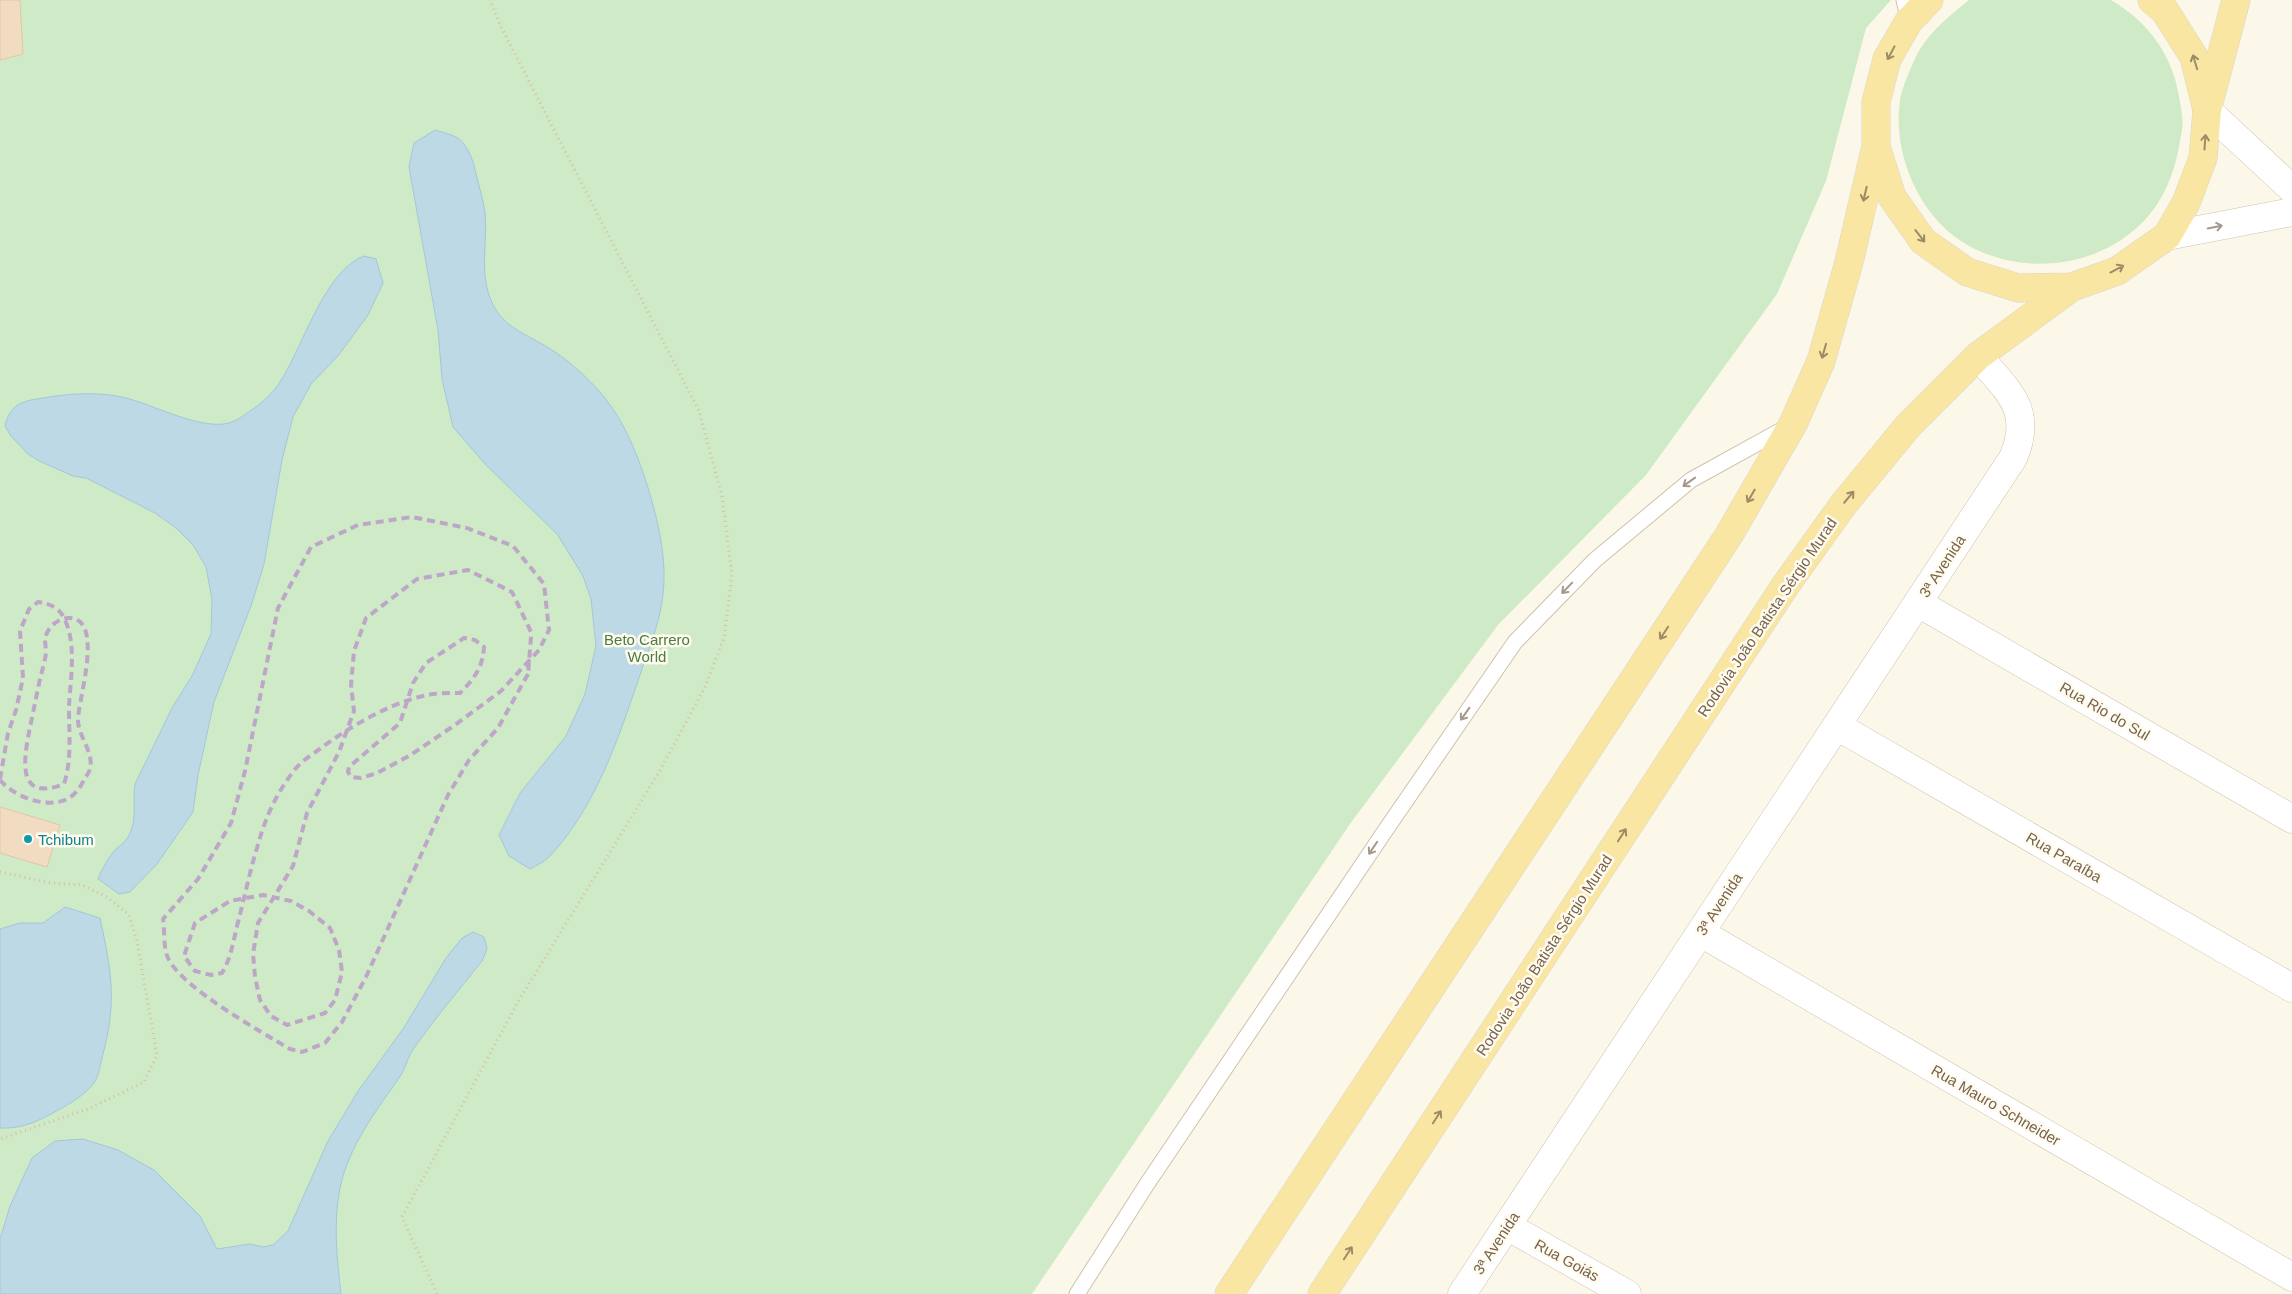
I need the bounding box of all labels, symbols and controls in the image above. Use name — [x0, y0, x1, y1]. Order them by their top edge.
one-way arrow — [1886, 46, 1896, 61]
one-way arrow — [2190, 55, 2200, 71]
one-way arrow — [2200, 134, 2209, 150]
one-way arrow — [1860, 185, 1869, 201]
one-way arrow — [2207, 222, 2223, 231]
one-way arrow — [1914, 229, 1925, 242]
one-way arrow — [2110, 264, 2125, 274]
one-way arrow — [1818, 342, 1828, 358]
one-way arrow — [1682, 477, 1696, 487]
one-way arrow — [1746, 488, 1756, 503]
one-way arrow — [1844, 490, 1855, 503]
street label: Rodovia João Batista Sérgio Murad — [1694, 514, 1840, 720]
street label: 3ª Avenida — [1915, 531, 1969, 600]
one-way arrow — [1561, 582, 1573, 595]
one-way arrow — [1659, 626, 1670, 640]
park label: Beto Carrero World — [604, 631, 690, 665]
street label: Rua Rio do Sul — [2057, 678, 2153, 744]
one-way arrow — [1460, 707, 1470, 721]
one-way arrow — [1617, 828, 1627, 842]
street label: Rua Paraíba — [2023, 829, 2105, 886]
place label: Tchibum — [38, 831, 94, 848]
marker: Tchibum — [22, 833, 34, 845]
one-way arrow — [1368, 841, 1378, 855]
street label: Rodovia João Batista Sérgio Murad — [1473, 851, 1615, 1059]
street label: 3ª Avenida — [1692, 869, 1746, 938]
street label: Rua Mauro Schneider — [1929, 1061, 2063, 1149]
one-way arrow — [1433, 1111, 1443, 1125]
street label: 3ª Avenida — [1469, 1208, 1523, 1277]
street label: Rua Goiás — [1532, 1235, 1602, 1285]
one-way arrow — [1344, 1247, 1354, 1261]

